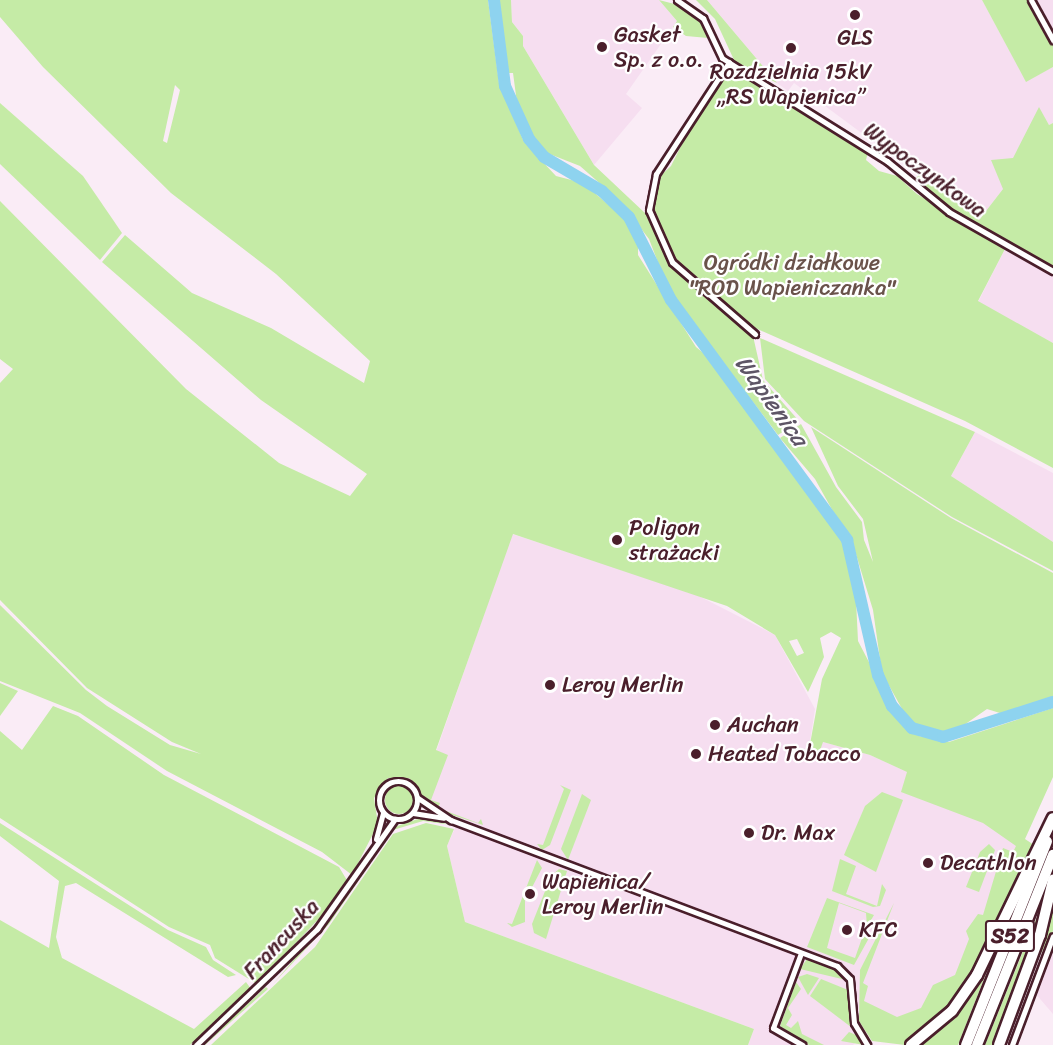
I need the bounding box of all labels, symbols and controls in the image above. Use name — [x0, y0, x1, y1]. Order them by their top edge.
marker: GLS — [848, 8, 862, 22]
place label: Gasket Sp. z o.o. — [614, 21, 704, 72]
place label: GLS — [837, 25, 873, 51]
marker: Gasket Sp. z o.o. — [595, 40, 609, 54]
marker: Rozdzielnia 15kV „RS Wapienica” — [784, 41, 798, 55]
place label: Rozdzielnia 15kV „RS Wapienica” — [710, 58, 872, 110]
street label: Wypoczynkowa — [859, 117, 991, 223]
park label: Ogródki działkowe "ROD Wapieniczanka" — [689, 249, 895, 300]
water label: Wapienica — [728, 350, 814, 452]
place label: Poligon strażacki — [629, 514, 719, 566]
marker: Poligon strażacki — [610, 533, 624, 547]
place label: Leroy Merlin — [562, 672, 683, 698]
marker: Leroy Merlin — [543, 678, 557, 692]
place label: Auchan — [727, 712, 799, 738]
marker: Auchan — [708, 718, 722, 732]
place label: Heated Tobacco — [708, 741, 861, 767]
marker: Heated Tobacco — [689, 747, 703, 761]
place label: Dr. Max — [761, 820, 834, 846]
marker: Dr. Max — [742, 826, 756, 840]
place label: Decathlon — [940, 850, 1037, 876]
marker: Decathlon — [921, 856, 935, 870]
place label: Wapienica/ Leroy Merlin — [542, 868, 663, 920]
marker: Wapienica/ Leroy Merlin — [523, 887, 537, 901]
street label: Francuska — [237, 894, 325, 984]
place label: KFC — [859, 917, 898, 943]
road number: S52 — [984, 918, 1036, 954]
marker: KFC — [840, 923, 854, 937]

